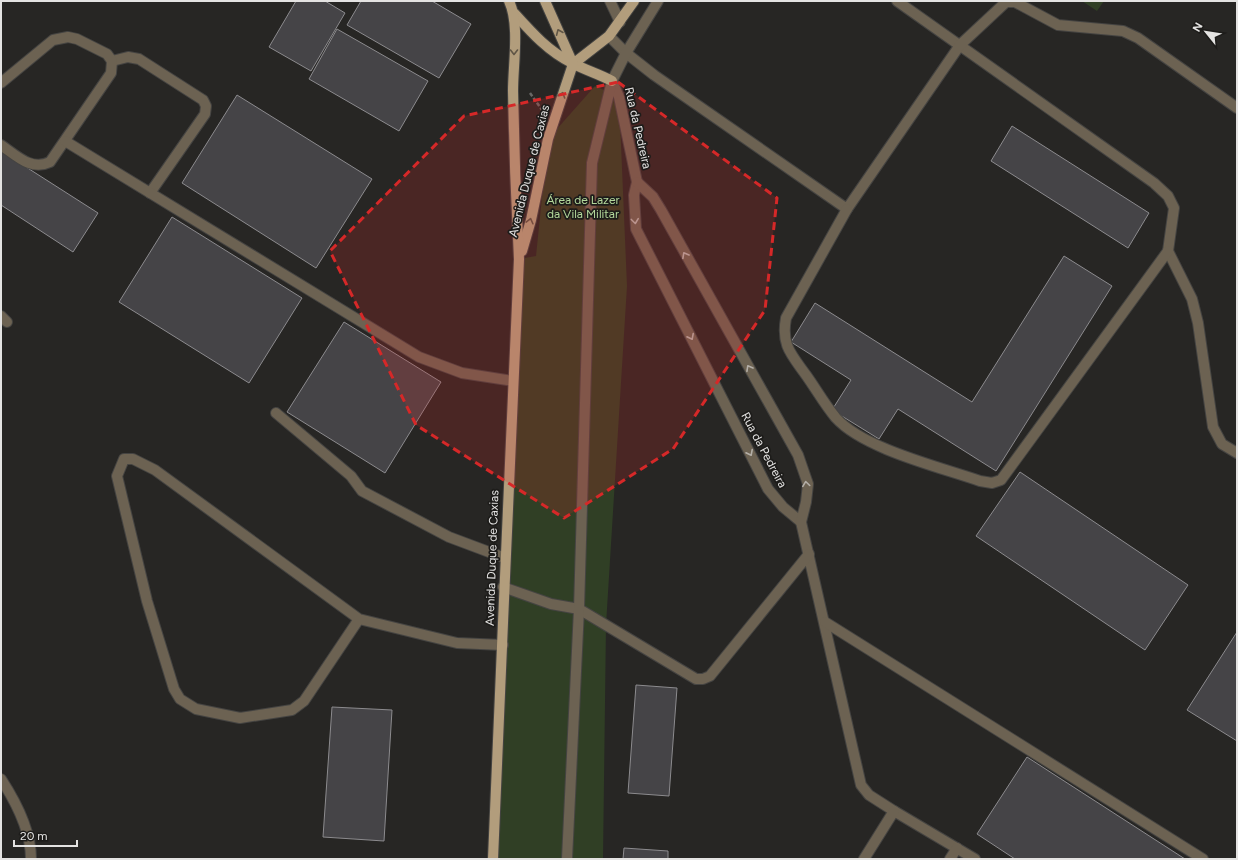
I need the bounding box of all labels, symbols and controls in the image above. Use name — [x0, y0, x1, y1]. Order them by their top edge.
north arrow — [1186, 12, 1226, 52]
text: N — [1190, 20, 1206, 34]
one-way arrow — [556, 29, 564, 37]
one-way arrow — [510, 49, 518, 55]
street label: Rua da Pedreira — [622, 86, 654, 170]
one-way arrow — [557, 92, 565, 99]
street label: Avenida Duque de Caxias — [506, 103, 552, 239]
park label: Área de Lazer da Vila Militar — [546, 193, 620, 221]
one-way arrow — [630, 217, 639, 224]
one-way arrow — [525, 218, 534, 225]
one-way arrow — [683, 251, 690, 259]
one-way arrow — [686, 333, 694, 341]
one-way arrow — [746, 365, 753, 372]
street label: Rua da Pedreira — [738, 410, 790, 490]
one-way arrow — [745, 449, 753, 457]
one-way arrow — [802, 480, 811, 487]
street label: Avenida Duque de Caxias — [483, 489, 501, 626]
scale bar — [14, 822, 77, 848]
text: 20 m — [20, 829, 48, 843]

